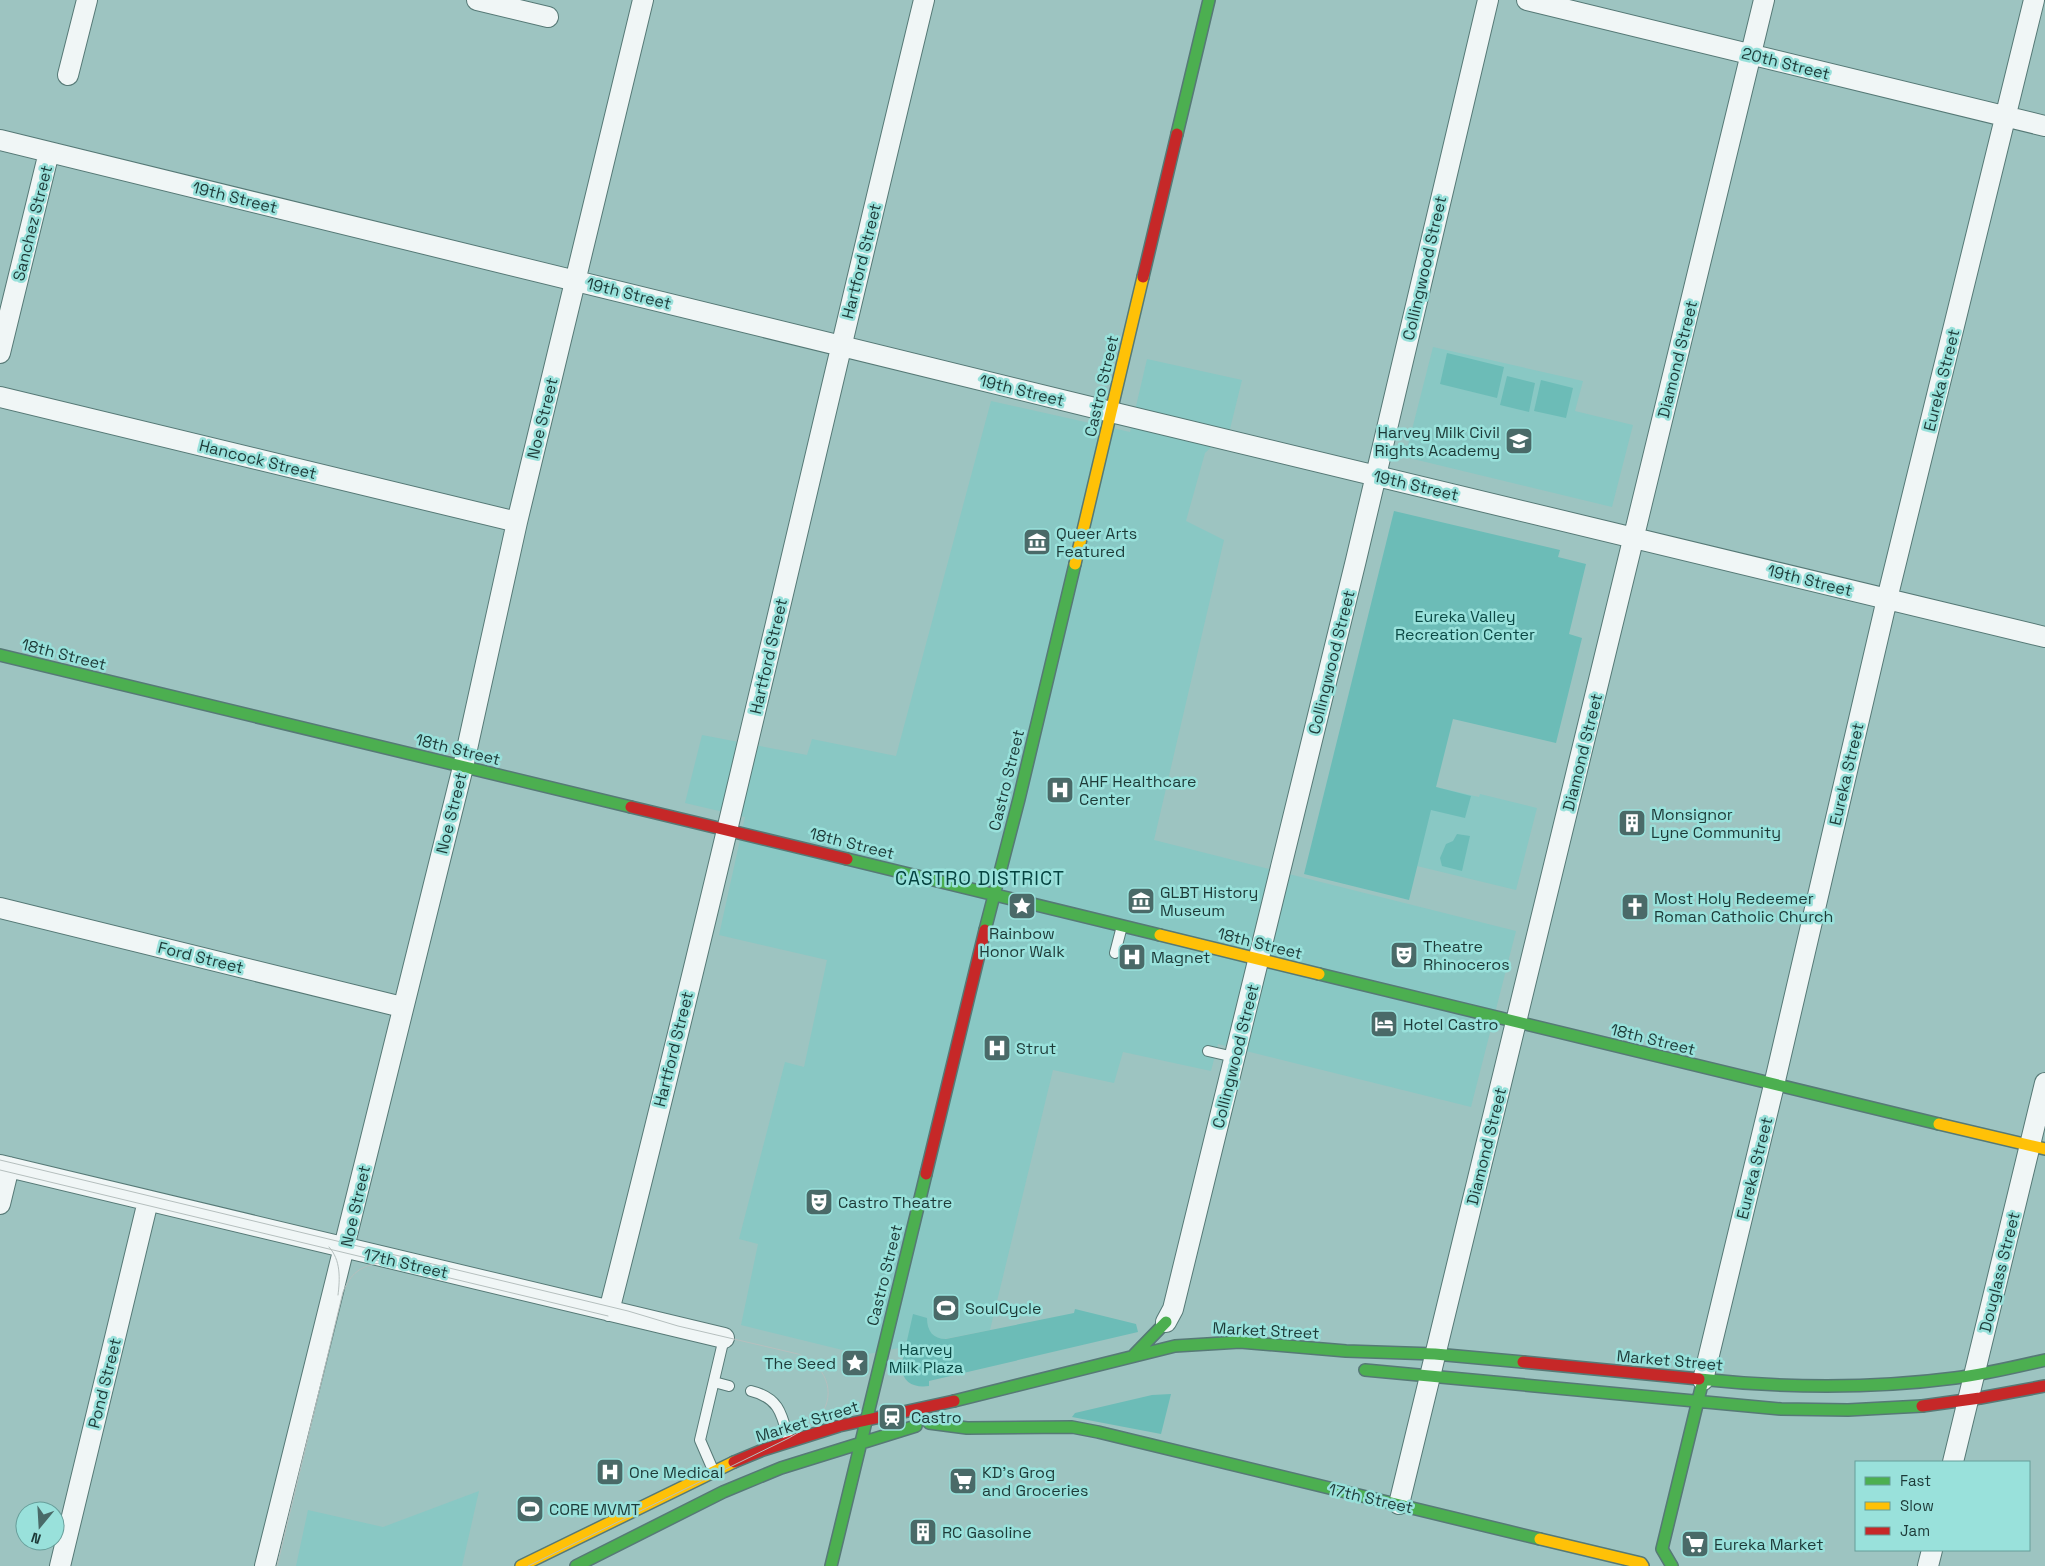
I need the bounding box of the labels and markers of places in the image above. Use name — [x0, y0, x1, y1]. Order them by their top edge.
place label: Harvey Milk Civil Rights Academy — [1375, 422, 1500, 461]
school or university icon: Harvey Milk Civil Rights Academy — [1504, 426, 1534, 456]
place label: Queer Arts Featured — [1056, 523, 1137, 562]
museum icon: Queer Arts Featured — [1022, 527, 1052, 557]
place label: AHF Healthcare Center — [1079, 771, 1197, 810]
hospital icon: AHF Healthcare Center — [1045, 775, 1075, 805]
place label: Monsignor Lyne Community — [1651, 804, 1781, 843]
building icon: Monsignor Lyne Community — [1617, 808, 1647, 838]
place label: GLBT History Museum — [1160, 882, 1258, 921]
museum icon: GLBT History Museum — [1126, 886, 1156, 916]
place label: Most Holy Redeemer Roman Catholic Church — [1654, 888, 1833, 927]
place icon: Rainbow Honor Walk — [1007, 891, 1037, 921]
church icon: Most Holy Redeemer Roman Catholic Church — [1620, 892, 1650, 922]
place label: Rainbow Honor Walk — [979, 923, 1065, 962]
place label: Theatre Rhinoceros — [1423, 936, 1510, 975]
theatre icon: Theatre Rhinoceros — [1389, 940, 1419, 970]
hospital icon: Magnet — [1117, 942, 1147, 972]
place label: Magnet — [1151, 947, 1210, 968]
hotel icon: Hotel Castro — [1369, 1009, 1399, 1039]
place label: Hotel Castro — [1403, 1014, 1498, 1035]
hospital icon: Strut — [982, 1033, 1012, 1063]
place label: Strut — [1016, 1038, 1056, 1059]
theatre icon: Castro Theatre — [804, 1187, 834, 1217]
place label: Castro Theatre — [838, 1192, 952, 1213]
sports icon: SoulCycle — [931, 1293, 961, 1323]
place label: SoulCycle — [965, 1298, 1041, 1319]
place icon: The Seed — [840, 1348, 870, 1378]
place label: The Seed — [764, 1353, 836, 1374]
station icon: Castro — [877, 1402, 907, 1432]
place label: Castro — [911, 1407, 962, 1428]
hospital icon: One Medical — [595, 1457, 625, 1487]
place label: One Medical — [629, 1462, 723, 1483]
place label: KD's Grog and Groceries — [982, 1462, 1089, 1501]
supermarket icon: KD's Grog and Groceries — [948, 1466, 978, 1496]
sports icon: CORE MVMT — [515, 1494, 545, 1524]
place label: CORE MVMT — [549, 1499, 640, 1520]
building icon: RC Gasoline — [908, 1517, 938, 1547]
place label: RC Gasoline — [942, 1522, 1032, 1543]
supermarket icon: Eureka Market — [1680, 1529, 1710, 1559]
place label: Eureka Market — [1714, 1534, 1824, 1555]

